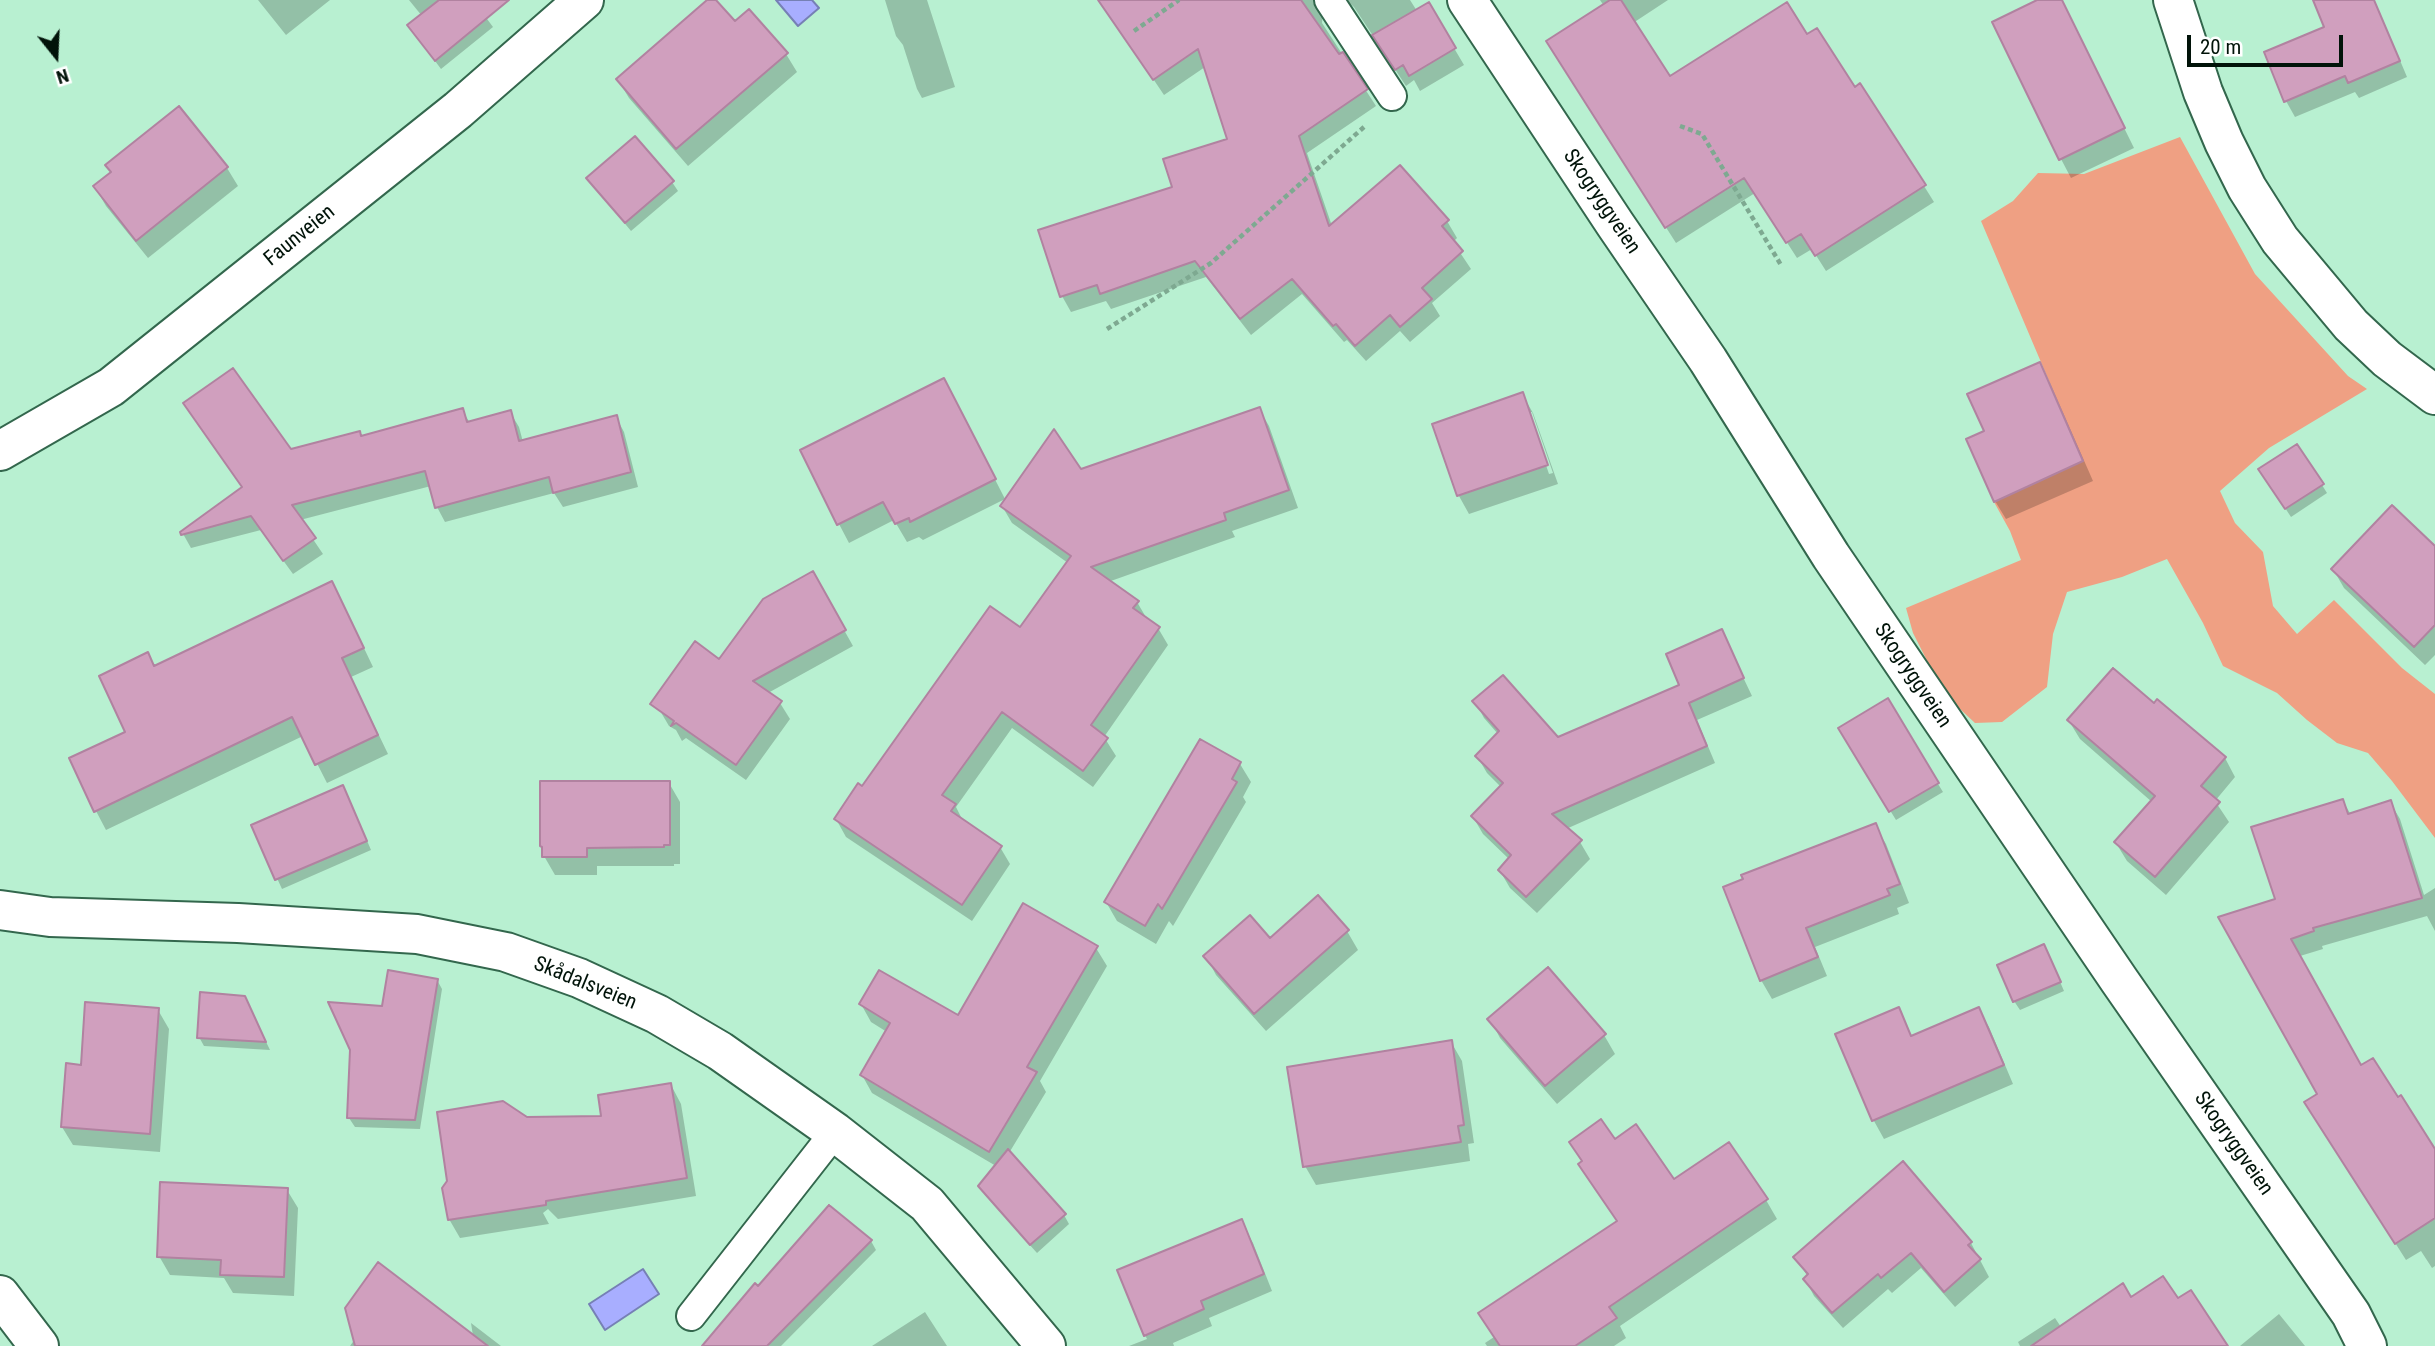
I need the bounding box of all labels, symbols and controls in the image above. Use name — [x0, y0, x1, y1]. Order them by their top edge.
north arrow — [21, 21, 91, 91]
scale bar — [2190, 21, 2346, 65]
text: 20 m — [2200, 35, 2241, 59]
text: N — [54, 64, 72, 89]
street label: Skogryggveien — [1557, 145, 1645, 259]
street label: Faunveien — [260, 200, 340, 272]
street label: Skogryggveien — [1868, 619, 1956, 733]
street label: Skådalsveien — [530, 952, 640, 1016]
street label: Skogryggveien — [2188, 1087, 2278, 1201]

